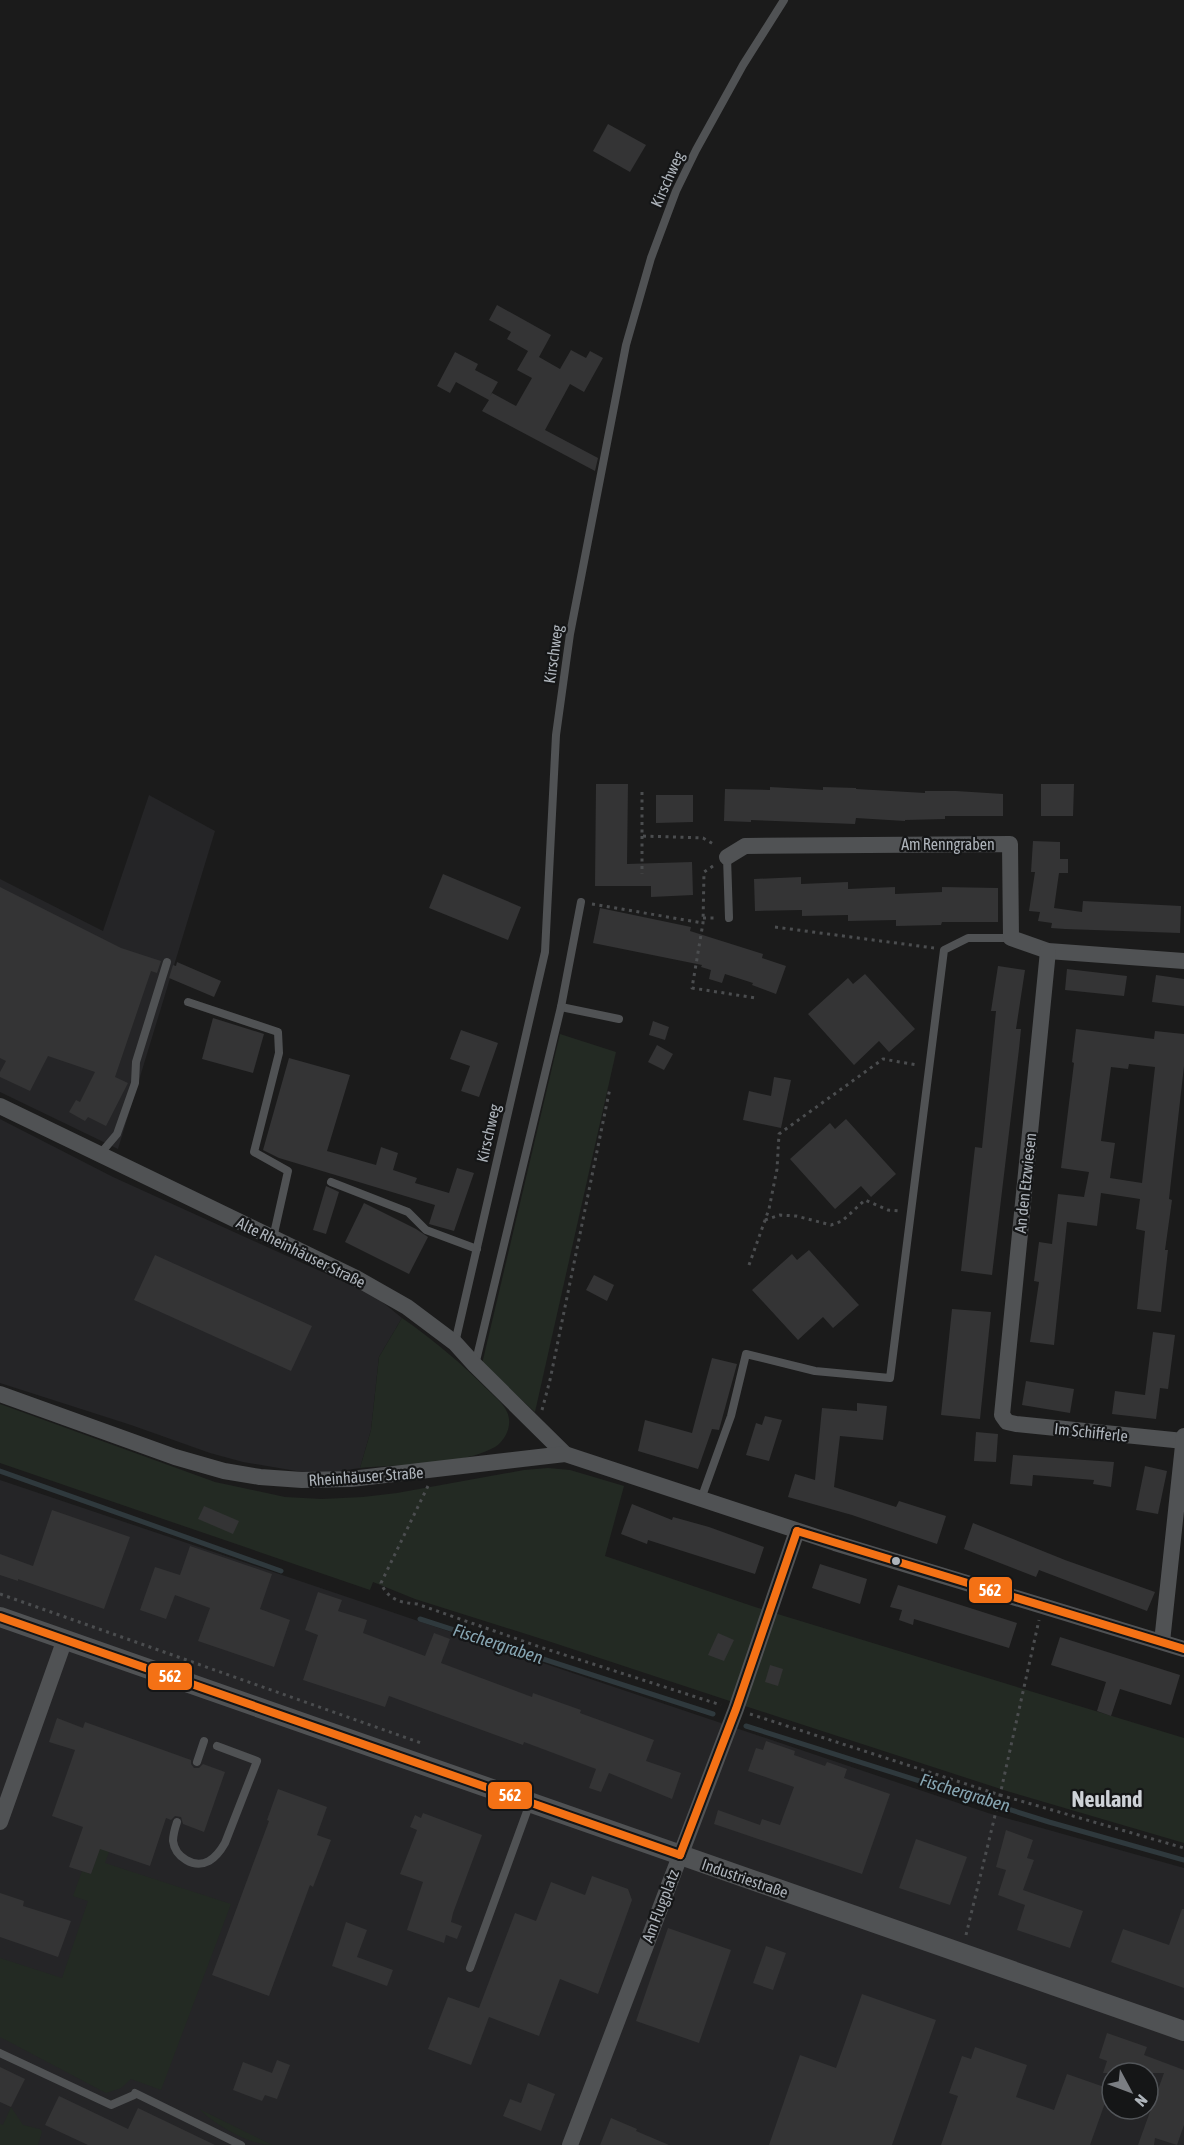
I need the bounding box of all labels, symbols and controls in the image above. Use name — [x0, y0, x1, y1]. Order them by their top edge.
street label: Kirschweg — [647, 148, 688, 210]
street label: Kirschweg — [540, 623, 567, 685]
street label: Am Renngraben — [901, 835, 995, 854]
street label: Kirschweg — [473, 1102, 504, 1164]
street label: An den Etzwiesen — [1011, 1132, 1039, 1234]
street label: Alte Rheinhäuser Straße — [234, 1213, 368, 1291]
street label: Im Schifferle — [1053, 1419, 1129, 1445]
street label: Rheinhäuser Straße — [308, 1463, 424, 1489]
unlabelled marker — [890, 1555, 902, 1567]
line badge: 562 — [968, 1576, 1013, 1604]
text: 562 — [979, 1581, 1001, 1599]
water label: Fischergraben — [451, 1619, 546, 1668]
line badge: 562 — [147, 1662, 193, 1691]
text: 562 — [159, 1667, 181, 1685]
water label: Fischergraben — [918, 1769, 1013, 1816]
line badge: 562 — [487, 1781, 533, 1810]
text: 562 — [499, 1786, 521, 1804]
district label: Neuland — [1072, 1786, 1142, 1812]
street label: Industriestraße — [700, 1855, 790, 1901]
street label: Am Flugplatz — [638, 1867, 683, 1945]
north arrow — [1100, 2061, 1160, 2121]
text: N — [1131, 2091, 1151, 2110]

